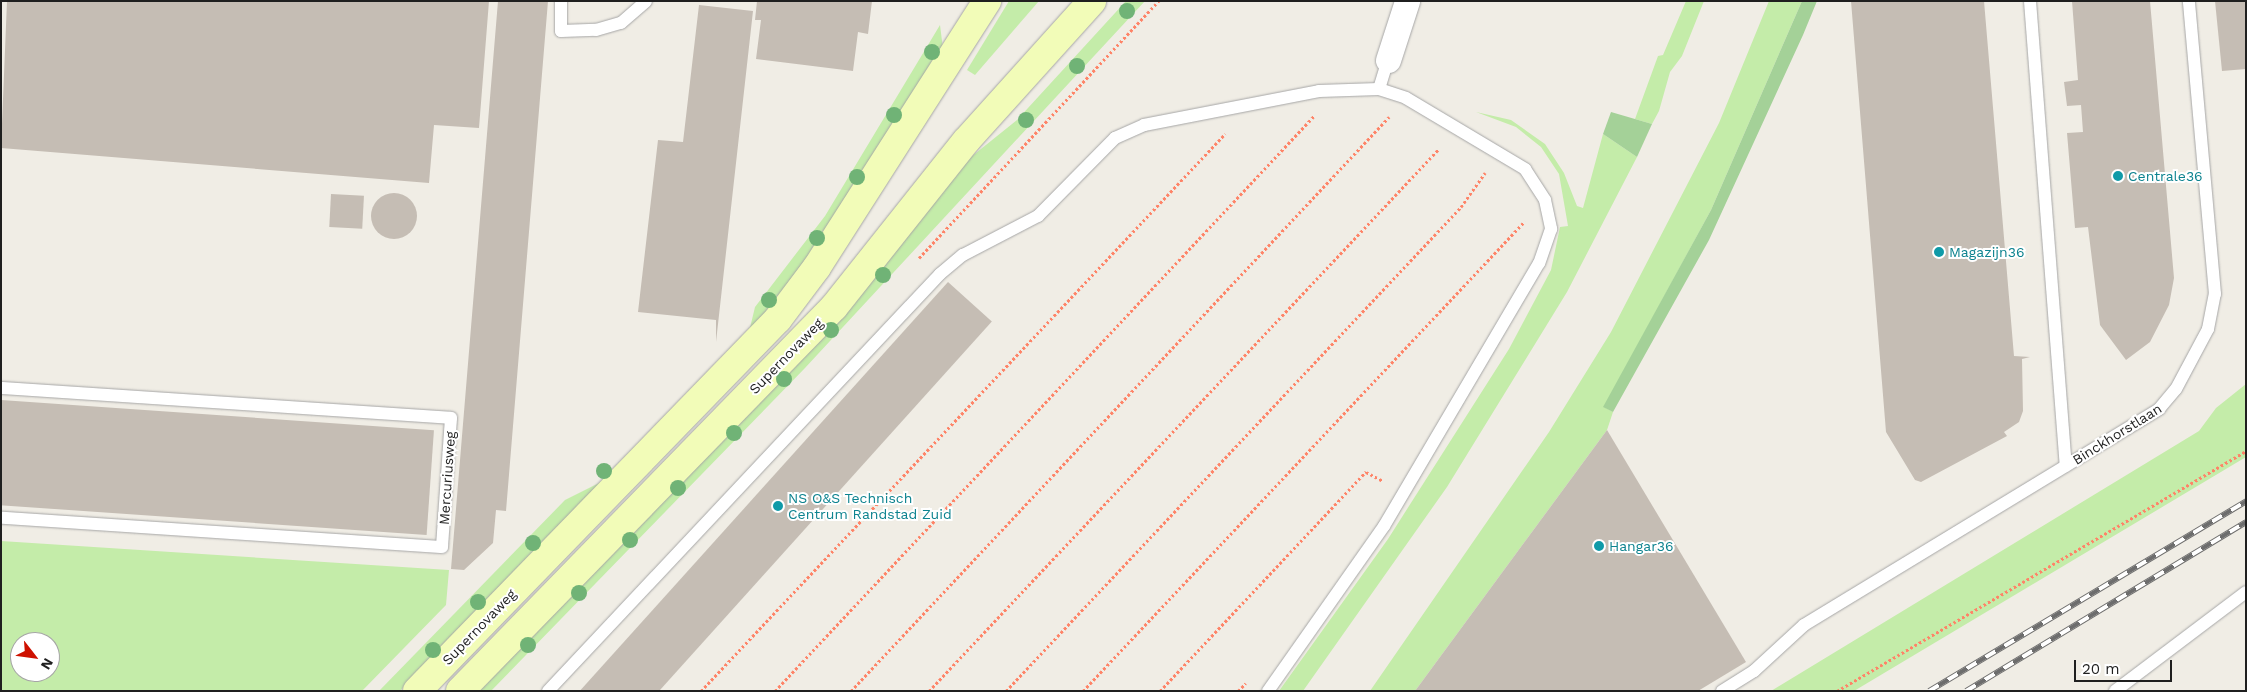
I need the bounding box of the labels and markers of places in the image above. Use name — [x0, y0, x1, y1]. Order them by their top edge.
place label: Centrale36 — [2128, 168, 2203, 184]
marker: Centrale36 — [2112, 170, 2124, 182]
place label: Magazijn36 — [1949, 244, 2024, 260]
marker: Magazijn36 — [1933, 246, 1945, 258]
place label: NS O&S Technisch Centrum Randstad Zuid — [788, 490, 952, 522]
marker: NS O&S Technisch Centrum Randstad Zuid — [772, 500, 784, 512]
place label: Hangar36 — [1609, 538, 1674, 554]
marker: Hangar36 — [1593, 540, 1605, 552]

